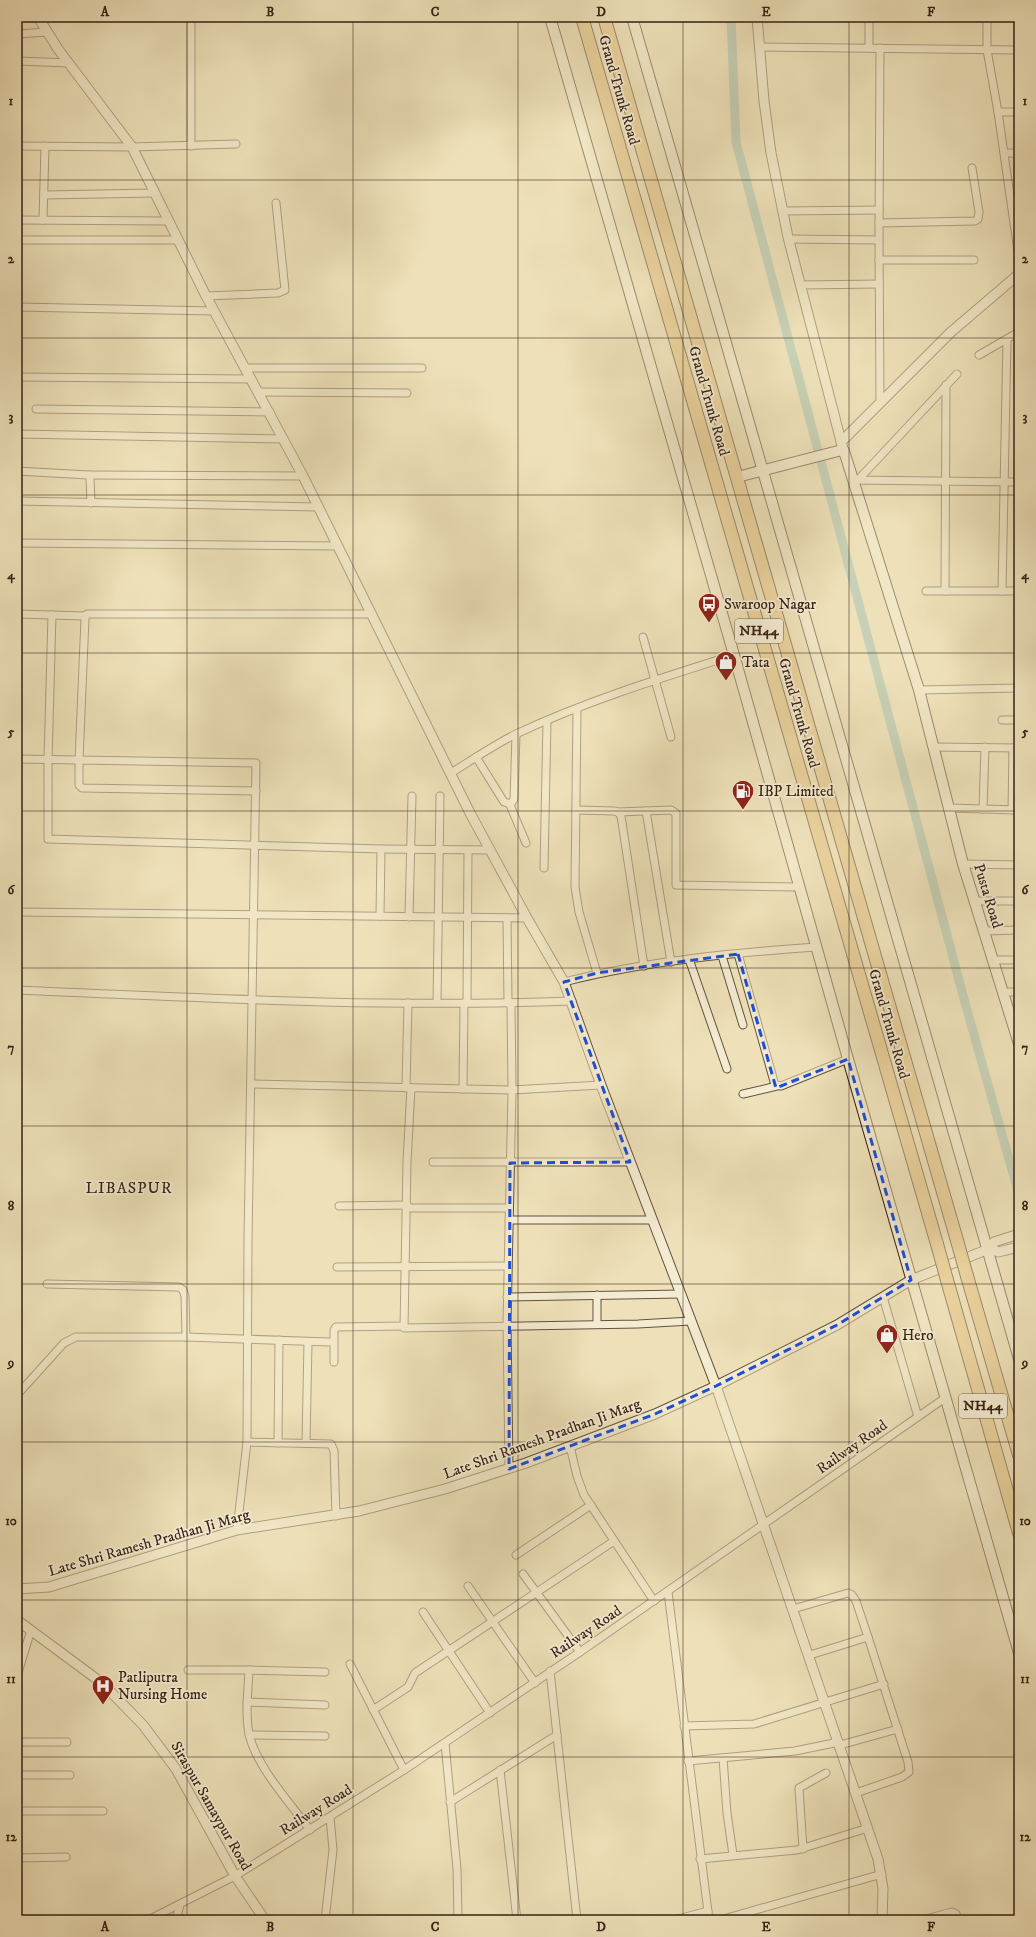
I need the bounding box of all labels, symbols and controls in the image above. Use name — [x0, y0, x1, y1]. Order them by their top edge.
text: A — [100, 4, 110, 20]
text: B — [266, 4, 274, 20]
text: C — [431, 4, 440, 20]
text: D — [596, 4, 606, 20]
text: E — [761, 4, 771, 20]
text: F — [927, 4, 936, 20]
street label: Grand Trunk Road — [594, 33, 644, 147]
text: 1 — [9, 93, 14, 109]
text: 1 — [1023, 93, 1028, 109]
text: 2 — [8, 251, 15, 267]
text: 2 — [1022, 251, 1029, 267]
street label: Grand Trunk Road — [684, 344, 734, 458]
text: 3 — [9, 409, 14, 425]
text: 3 — [1023, 409, 1028, 425]
text: 4 — [6, 567, 15, 584]
text: 4 — [1020, 567, 1029, 584]
bus stop icon: Swaroop Nagar — [696, 591, 722, 624]
place label: Swaroop Nagar — [724, 595, 817, 614]
road number: NH44 — [735, 619, 783, 643]
shop icon: Tata — [713, 649, 739, 682]
place label: Tata — [742, 653, 770, 672]
street label: Grand Trunk Road — [774, 656, 824, 770]
text: 5 — [7, 724, 15, 740]
text: 5 — [1021, 724, 1029, 740]
fuel station icon: IBP Limited — [730, 778, 756, 811]
place label: IBP Limited — [758, 782, 834, 801]
street label: Pusta Road — [969, 861, 1007, 931]
text: 6 — [8, 882, 16, 898]
text: 6 — [1022, 882, 1030, 898]
street label: Grand Trunk Road — [864, 967, 914, 1081]
text: 7 — [8, 1040, 15, 1056]
text: 7 — [1022, 1040, 1029, 1056]
district label: LIBASPUR — [85, 1178, 173, 1198]
text: 8 — [8, 1198, 15, 1214]
text: 8 — [1022, 1198, 1029, 1214]
shop icon: Hero — [874, 1322, 900, 1355]
place label: Hero — [902, 1326, 933, 1345]
text: 9 — [7, 1355, 14, 1371]
text: 9 — [1021, 1355, 1028, 1371]
street label: Late Shri Ramesh Pradhan Ji Marg — [441, 1394, 644, 1484]
road number: NH44 — [959, 1394, 1007, 1418]
street label: Railway Road — [813, 1415, 891, 1478]
street label: Late Shri Ramesh Pradhan Ji Marg — [46, 1505, 253, 1581]
text: 10 — [5, 1513, 17, 1529]
text: 10 — [1019, 1513, 1031, 1529]
street label: Railway Road — [547, 1601, 626, 1663]
place label: Patliputra Nursing Home — [118, 1668, 207, 1704]
text: 11 — [6, 1671, 16, 1687]
text: 11 — [1020, 1671, 1030, 1687]
hospital icon: Patliputra Nursing Home — [90, 1673, 116, 1706]
street label: Siraspur Samaypur Road — [166, 1738, 256, 1874]
street label: Railway Road — [276, 1780, 356, 1840]
text: 12 — [5, 1829, 17, 1845]
text: 12 — [1019, 1829, 1031, 1845]
text: A — [100, 1919, 110, 1935]
text: B — [266, 1919, 274, 1935]
text: C — [431, 1919, 440, 1935]
text: D — [596, 1919, 606, 1935]
text: E — [761, 1919, 771, 1935]
text: F — [927, 1919, 936, 1935]

